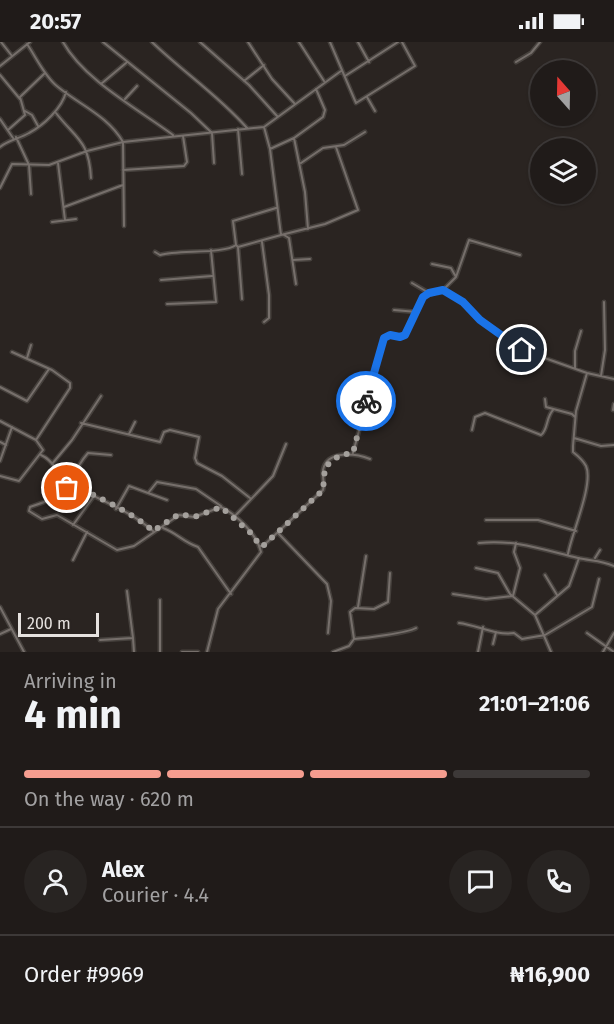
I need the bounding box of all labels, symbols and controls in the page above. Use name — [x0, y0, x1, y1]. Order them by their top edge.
text: 20:57 — [30, 8, 81, 35]
north arrow — [530, 60, 596, 126]
map controls — [530, 60, 596, 204]
button: layers — [530, 138, 596, 204]
pin — [496, 324, 547, 375]
icon: home — [505, 333, 538, 366]
courier — [336, 371, 396, 431]
icon: bike — [350, 385, 383, 418]
pin — [41, 462, 92, 513]
icon: bag — [50, 471, 83, 504]
scale bar — [18, 610, 99, 638]
text: 200 m — [27, 614, 71, 633]
text: Arriving in — [24, 669, 117, 693]
text: 21:01–21:06 — [479, 690, 590, 717]
text: 4 min — [24, 692, 122, 738]
text: On the way · 620 m — [24, 787, 194, 811]
button: person — [24, 850, 87, 913]
button: chat — [449, 850, 512, 913]
button: phone — [527, 850, 590, 913]
text: Alex — [102, 856, 145, 883]
text: Courier · 4.4 — [102, 883, 209, 907]
text: Order #9969 — [24, 961, 144, 988]
text: ₦16,900 — [510, 961, 590, 988]

